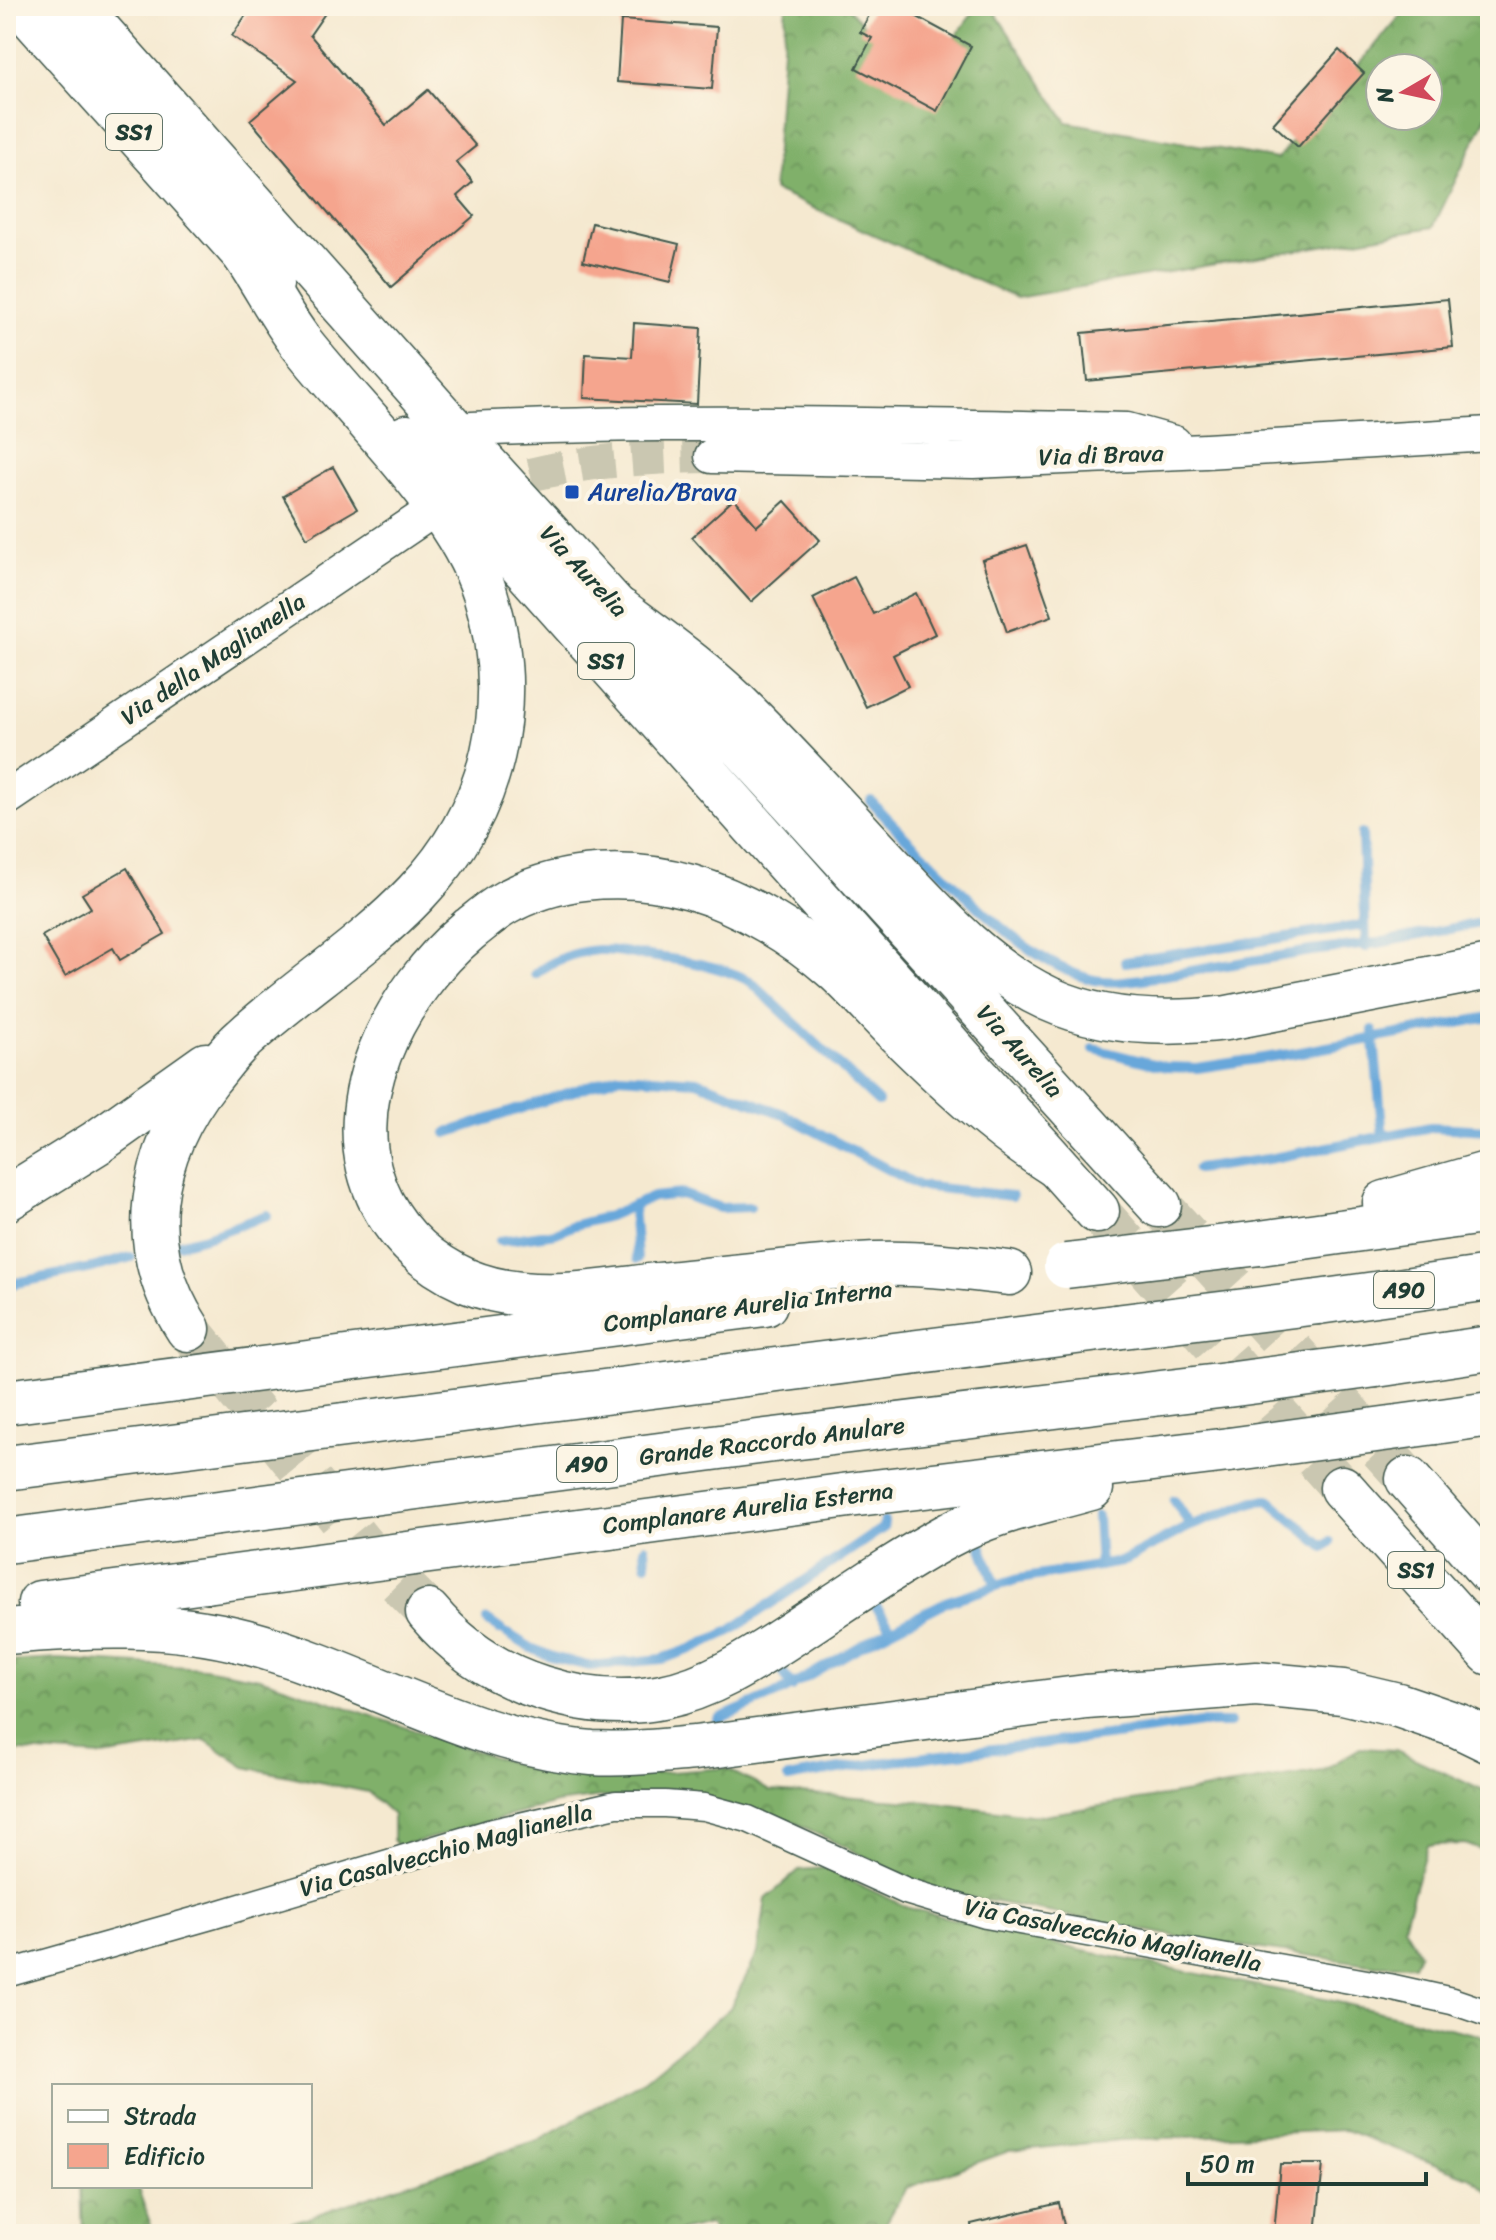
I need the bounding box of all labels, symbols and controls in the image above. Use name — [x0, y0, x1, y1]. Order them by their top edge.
north arrow — [1364, 52, 1444, 132]
text: N — [1364, 84, 1405, 107]
road number: SS1 — [106, 114, 162, 150]
street label: Via di Brava — [1038, 432, 1165, 478]
place label: Aurelia/Brava — [587, 471, 737, 513]
marker: Aurelia/Brava — [563, 483, 581, 501]
street label: Via Aurelia — [529, 514, 639, 628]
street label: Via della Maglianella — [112, 581, 314, 737]
road number: SS1 — [578, 643, 634, 679]
street label: Via Aurelia — [966, 994, 1074, 1108]
street label: Complanare Aurelia Interna — [601, 1267, 895, 1345]
road number: A90 — [1374, 1272, 1434, 1308]
street label: Grande Raccordo Anulare — [637, 1404, 907, 1478]
road number: A90 — [557, 1446, 617, 1482]
street label: Complanare Aurelia Esterna — [600, 1469, 896, 1547]
road number: SS1 — [1388, 1552, 1444, 1588]
street label: Via Casalvecchio Maglianella — [295, 1791, 597, 1909]
street label: Via Casalvecchio Maglianella — [961, 1886, 1265, 1984]
legend — [52, 2084, 312, 2188]
text: Strada — [124, 2095, 197, 2137]
text: Edificio — [124, 2135, 205, 2177]
scale bar — [1188, 2136, 1426, 2186]
text: 50 m — [1200, 2143, 1255, 2185]

